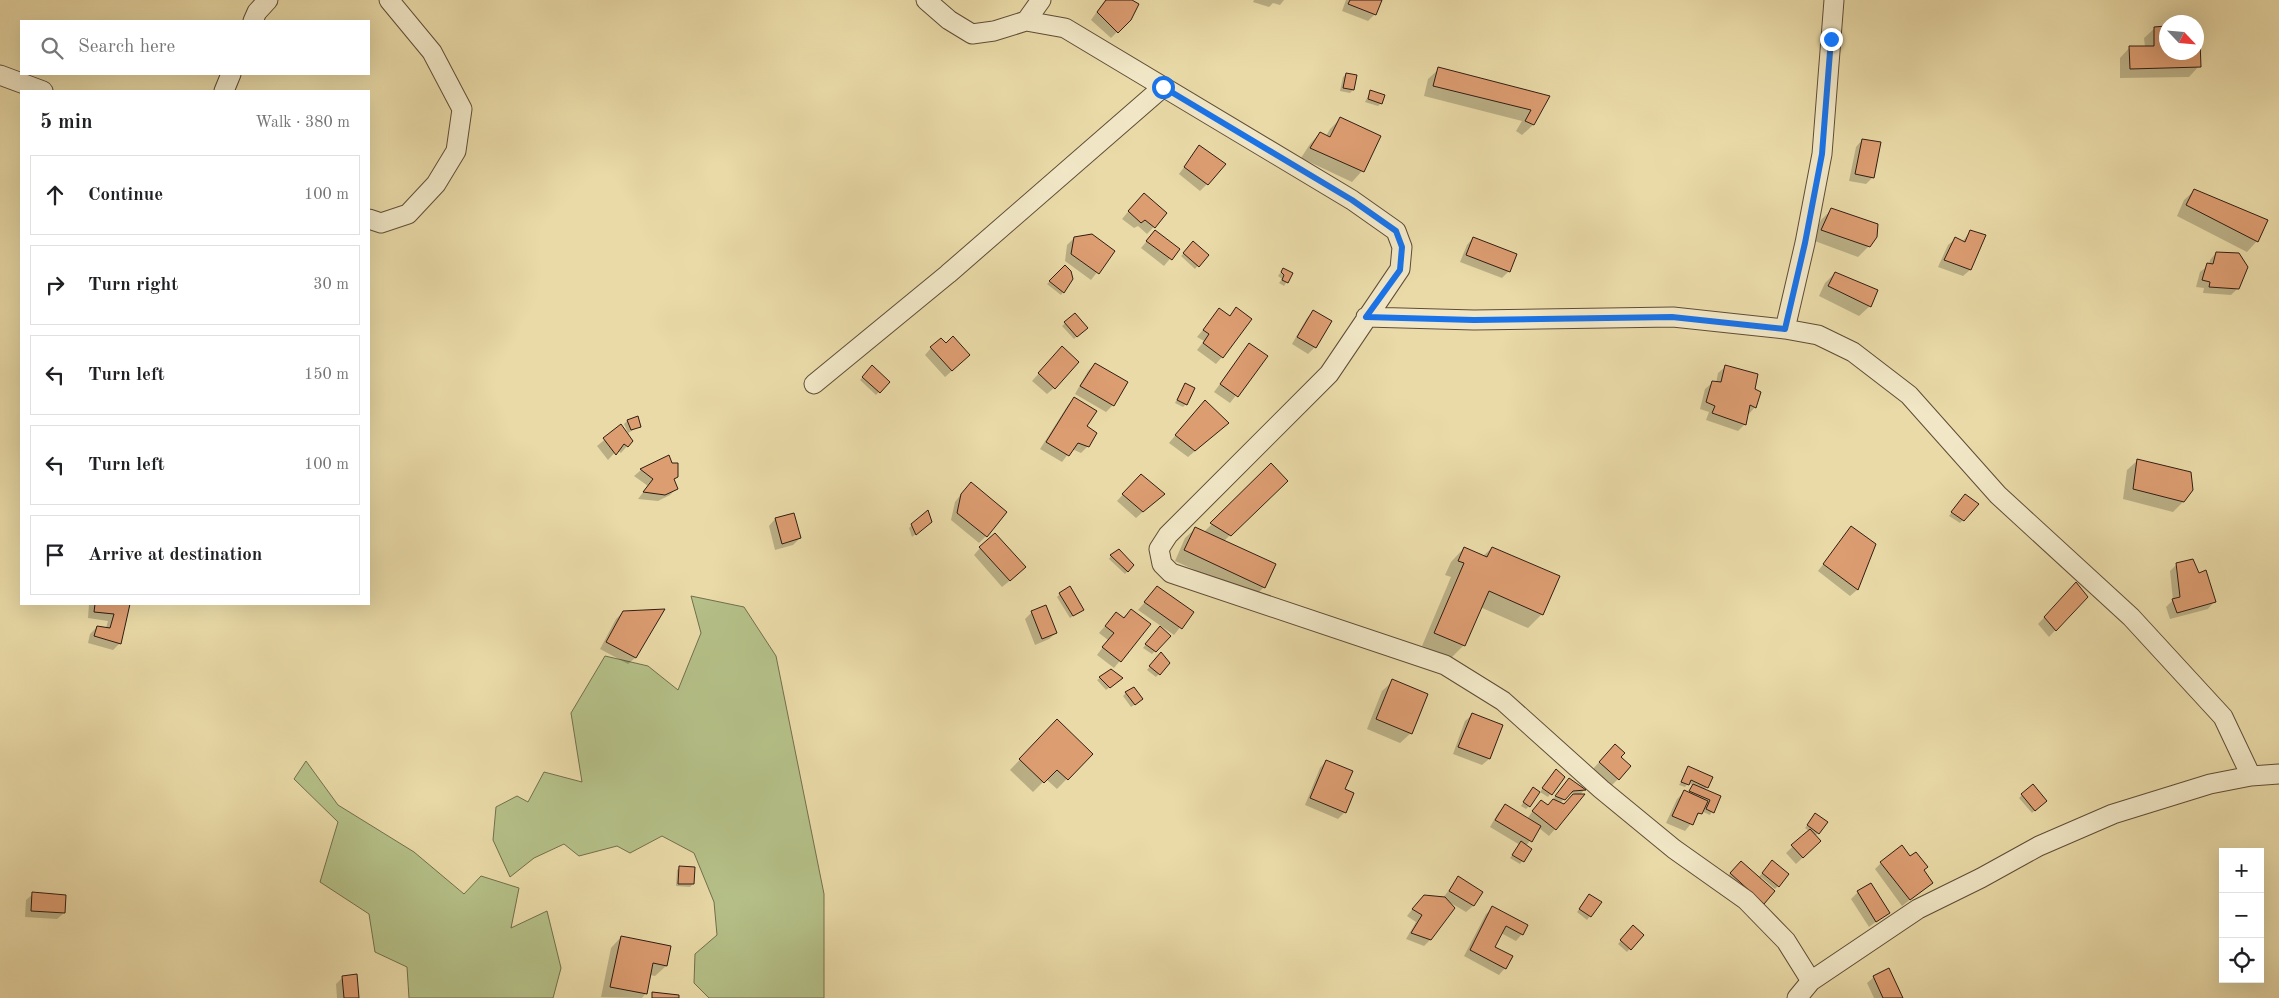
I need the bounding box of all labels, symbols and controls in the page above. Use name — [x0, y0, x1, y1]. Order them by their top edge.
north arrow — [2159, 15, 2204, 60]
search box — [20, 20, 370, 75]
route end — [1820, 28, 1843, 51]
icon: search — [38, 34, 66, 62]
text: Search here — [78, 38, 175, 57]
route start — [1152, 76, 1175, 99]
text: 5 min — [40, 112, 93, 133]
text: Walk · 380 m — [255, 115, 350, 131]
icon: ahead — [41, 181, 69, 209]
text: Continue — [88, 186, 163, 205]
text: 100 m — [304, 187, 349, 203]
icon: right — [41, 271, 69, 299]
text: Turn right — [88, 276, 178, 295]
text: 30 m — [313, 277, 349, 293]
icon: left — [41, 361, 69, 389]
text: Turn left — [88, 366, 165, 385]
text: 150 m — [304, 367, 349, 383]
icon: left — [41, 451, 69, 479]
text: Turn left — [88, 456, 165, 475]
text: 100 m — [304, 457, 349, 473]
icon: arrive — [41, 541, 69, 569]
text: Arrive at destination — [88, 546, 262, 565]
map controls — [2219, 848, 2264, 983]
button: + — [2219, 848, 2264, 893]
button: − — [2219, 893, 2264, 938]
button: locate — [2219, 938, 2264, 983]

